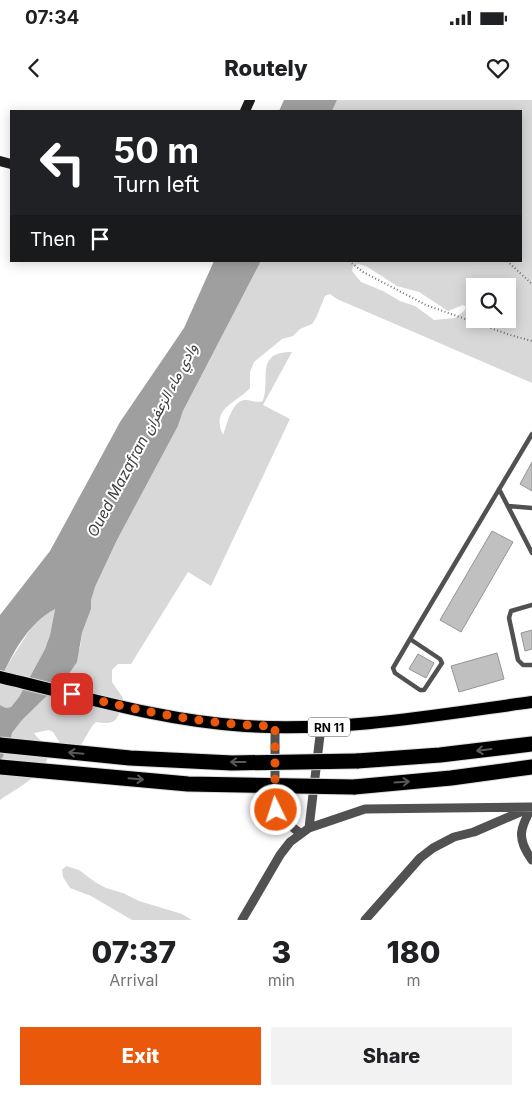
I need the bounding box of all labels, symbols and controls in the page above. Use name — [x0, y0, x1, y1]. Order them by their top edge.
text: 07:34 — [25, 6, 79, 29]
icon: back — [20, 54, 48, 82]
icon: heart — [484, 54, 512, 82]
text: Routely — [224, 55, 308, 81]
text: 50 m — [113, 129, 199, 171]
icon: left — [30, 130, 95, 195]
text: Turn left — [113, 171, 199, 197]
icon: arrive — [86, 225, 114, 253]
text: Then — [30, 228, 76, 251]
map controls — [466, 278, 516, 328]
button: search — [466, 278, 516, 328]
water label: Oued Mazafran وادي ماء الزعفران — [83, 340, 204, 541]
pin — [51, 673, 93, 715]
icon: arrive — [58, 680, 86, 708]
road number: RN 11 — [308, 718, 350, 736]
one-way arrow — [476, 745, 492, 755]
one-way arrow — [68, 748, 84, 758]
one-way arrow — [230, 758, 246, 767]
one-way arrow — [127, 774, 143, 784]
one-way arrow — [394, 777, 410, 787]
position arrow — [249, 783, 301, 835]
text: 07:37 — [92, 934, 176, 970]
text: 3 — [272, 934, 291, 970]
text: 180 — [387, 934, 440, 970]
text: Arrival — [109, 970, 158, 990]
text: min — [268, 970, 295, 990]
text: m — [407, 970, 421, 990]
button: Exit — [20, 1027, 261, 1085]
button: Share — [271, 1027, 512, 1085]

